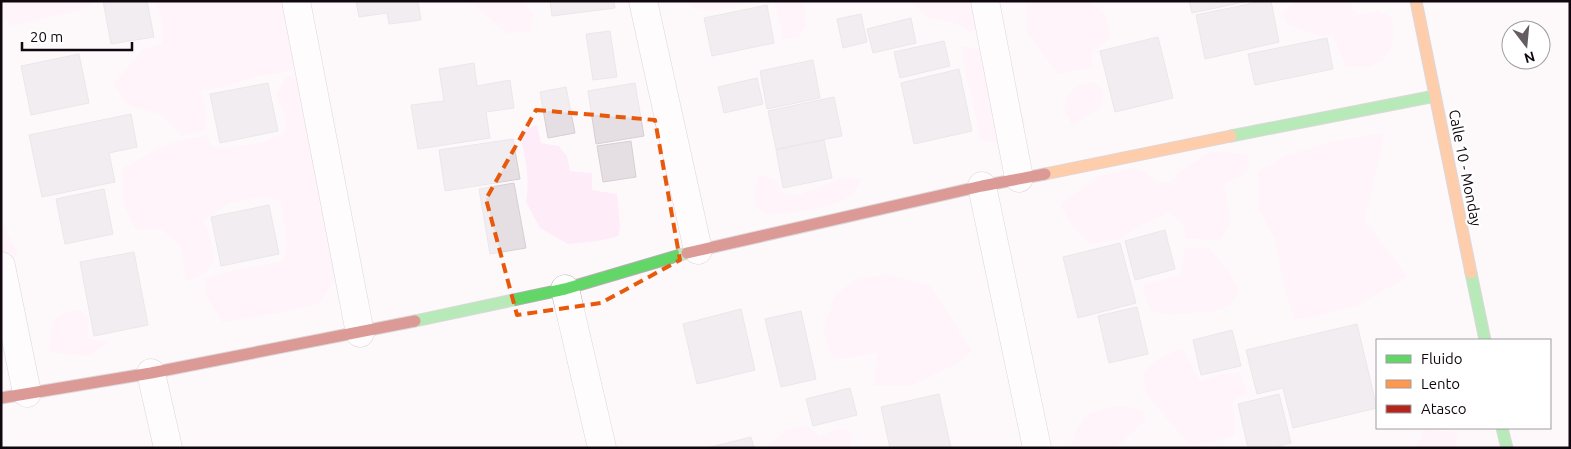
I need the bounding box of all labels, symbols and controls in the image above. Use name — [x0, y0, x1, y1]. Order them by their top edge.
scale bar — [22, 20, 132, 52]
north arrow — [1501, 20, 1551, 70]
text: 20 m — [30, 28, 63, 45]
text: N — [1522, 48, 1537, 67]
street label: Calle 10 - Monday — [1446, 108, 1485, 228]
legend — [1376, 339, 1551, 429]
text: Fluido — [1421, 350, 1463, 367]
text: Lento — [1421, 375, 1460, 392]
text: Atasco — [1421, 400, 1467, 417]

